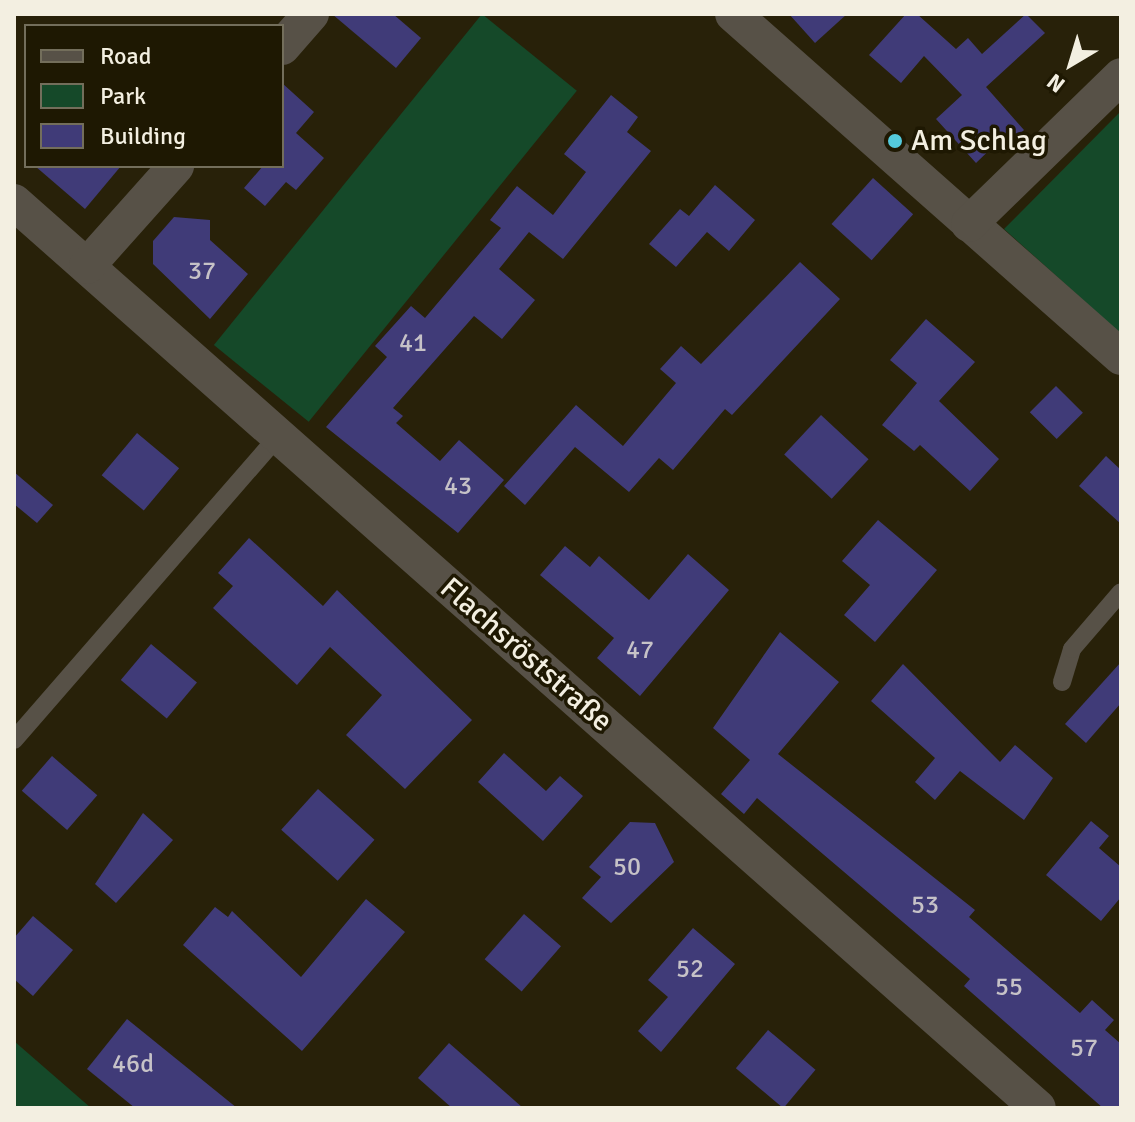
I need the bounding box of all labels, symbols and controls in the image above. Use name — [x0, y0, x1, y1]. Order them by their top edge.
legend — [24, 24, 284, 168]
north arrow — [1031, 24, 1111, 104]
text: Road — [100, 41, 151, 71]
text: N — [1042, 68, 1070, 99]
text: Park — [100, 81, 146, 111]
text: Building — [100, 121, 186, 151]
place label: Am Schlag — [911, 123, 1047, 159]
marker: Am Schlag — [886, 132, 904, 150]
house number: 37 — [188, 256, 216, 288]
house number: 41 — [399, 328, 427, 360]
house number: 43 — [444, 471, 472, 503]
street label: Flachsröststraße — [433, 570, 619, 740]
house number: 47 — [626, 635, 654, 667]
house number: 50 — [613, 852, 641, 884]
house number: 53 — [911, 890, 939, 922]
house number: 52 — [676, 954, 704, 986]
house number: 55 — [995, 972, 1023, 1004]
house number: 57 — [1070, 1033, 1098, 1065]
house number: 46d — [112, 1049, 154, 1081]

